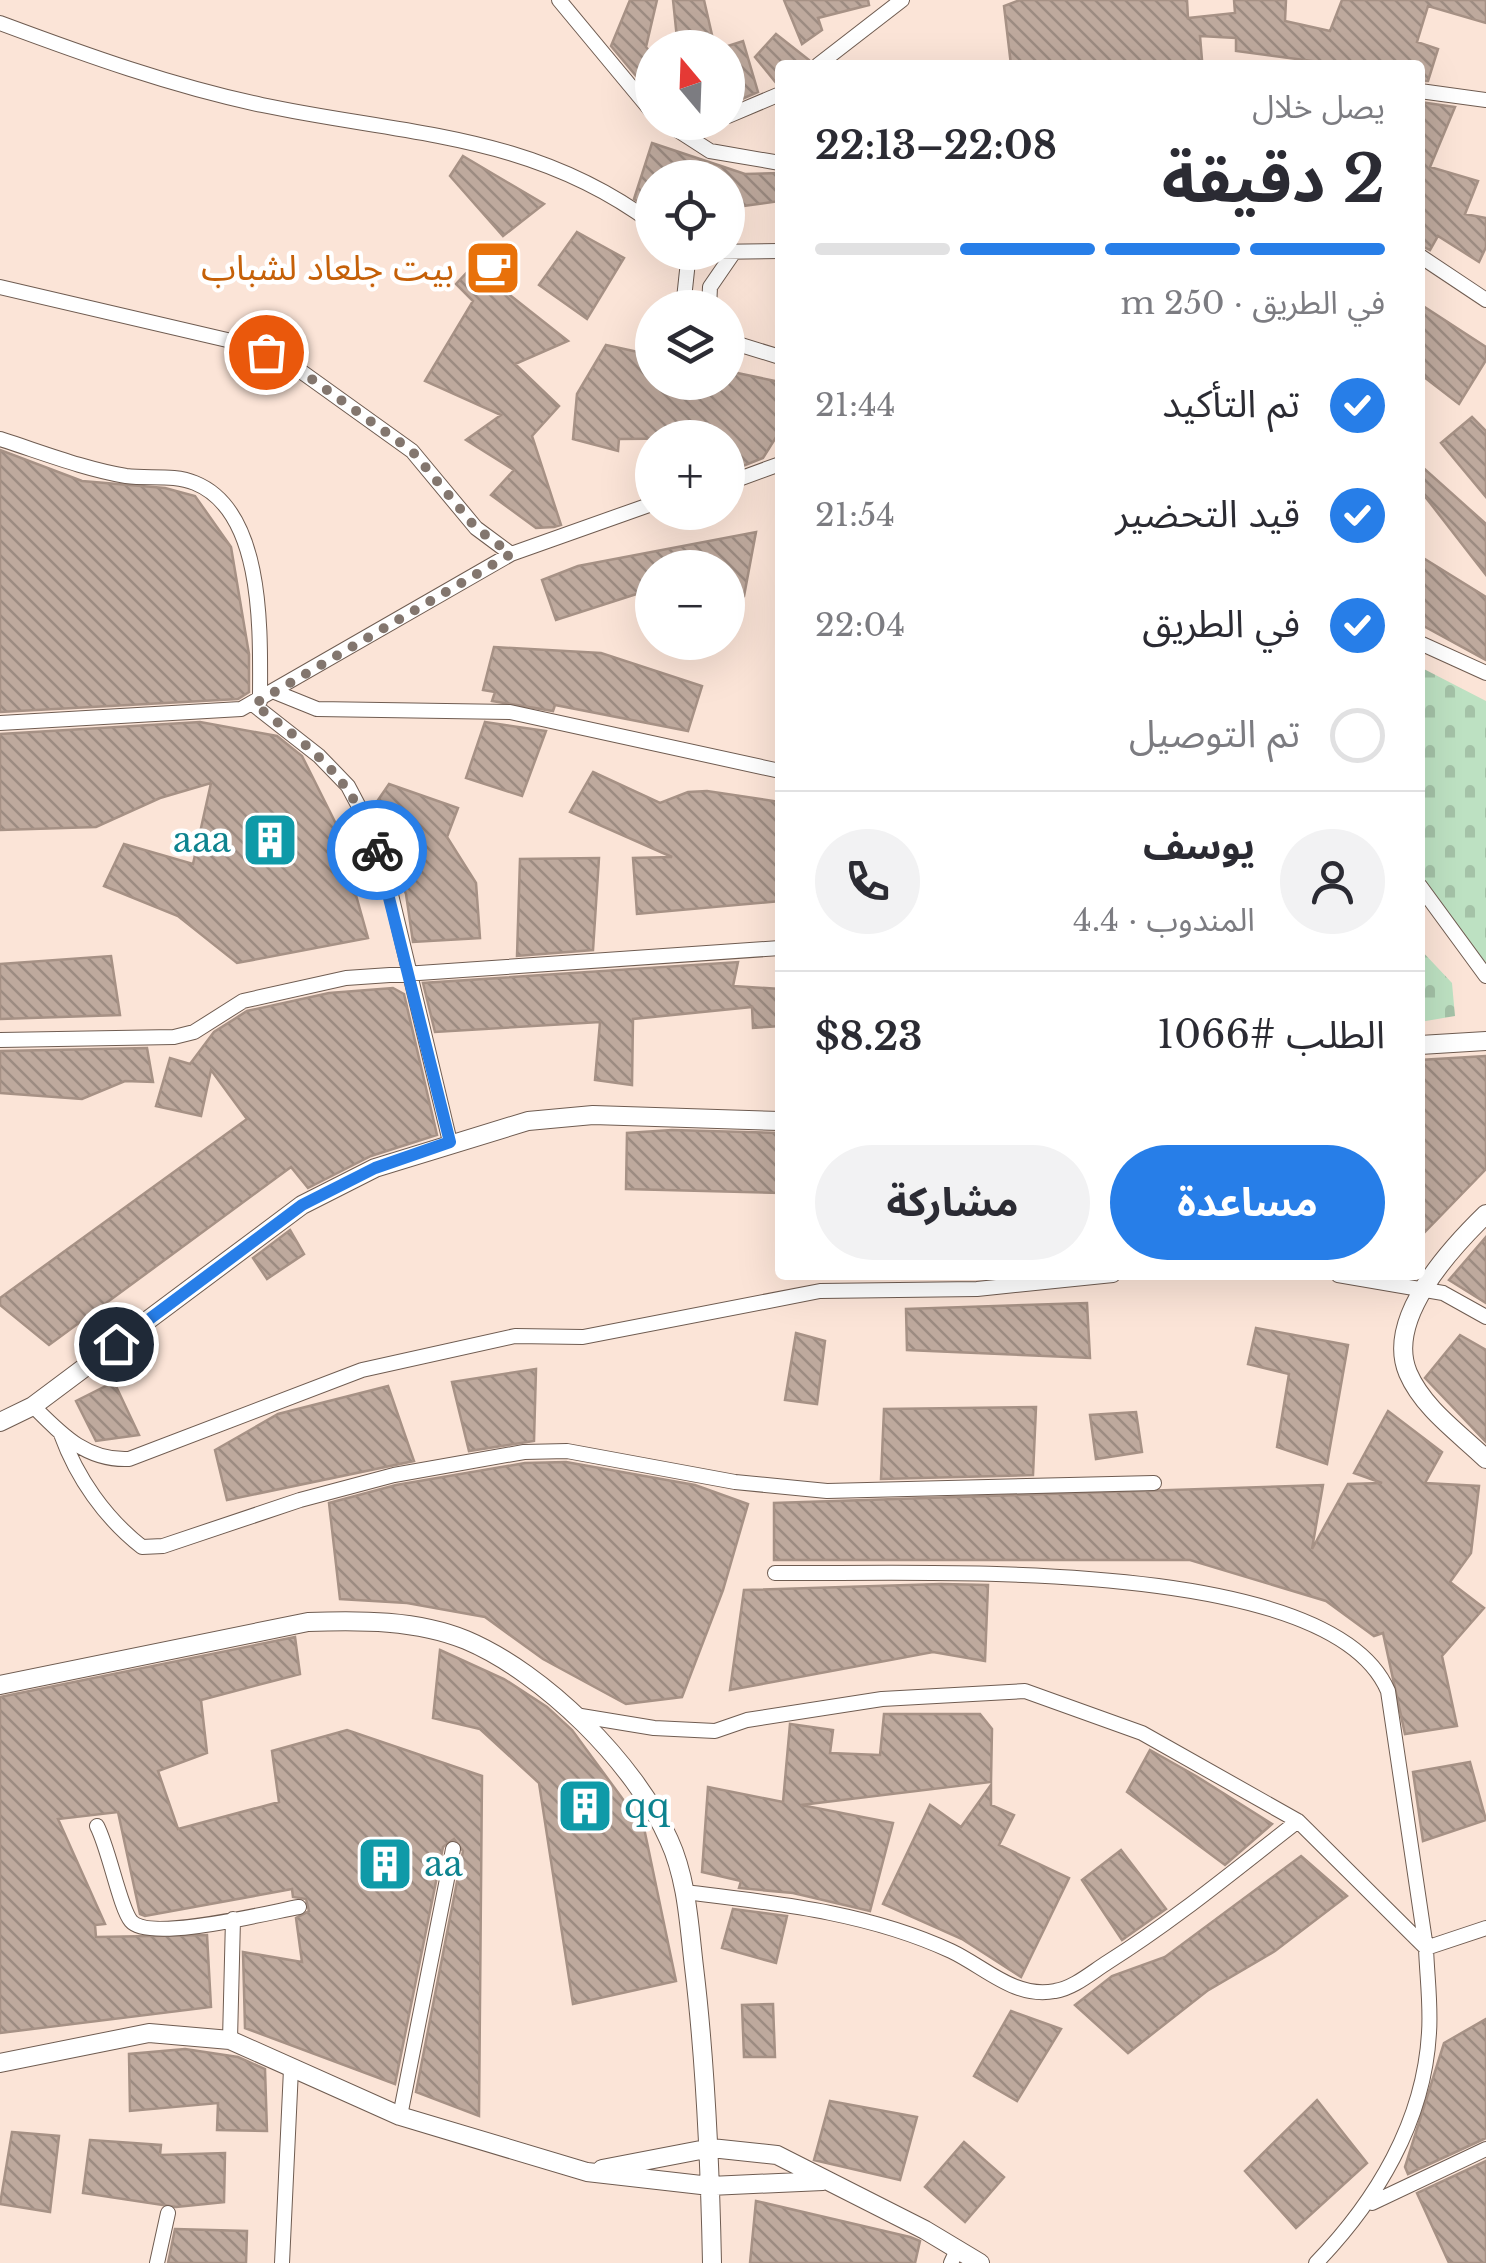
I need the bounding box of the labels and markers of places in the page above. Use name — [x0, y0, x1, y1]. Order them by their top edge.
cafe icon: بيت جلعاد لشباب — [463, 238, 523, 298]
place label: بيت جلعاد لشباب — [201, 246, 454, 289]
pin — [224, 310, 309, 395]
building icon: aaa — [240, 810, 300, 870]
place label: aaa — [173, 818, 232, 861]
pin — [74, 1302, 159, 1387]
building icon: qq — [555, 1776, 615, 1836]
place label: qq — [624, 1784, 671, 1827]
building icon: aa — [355, 1834, 415, 1894]
place label: aa — [424, 1842, 463, 1885]

